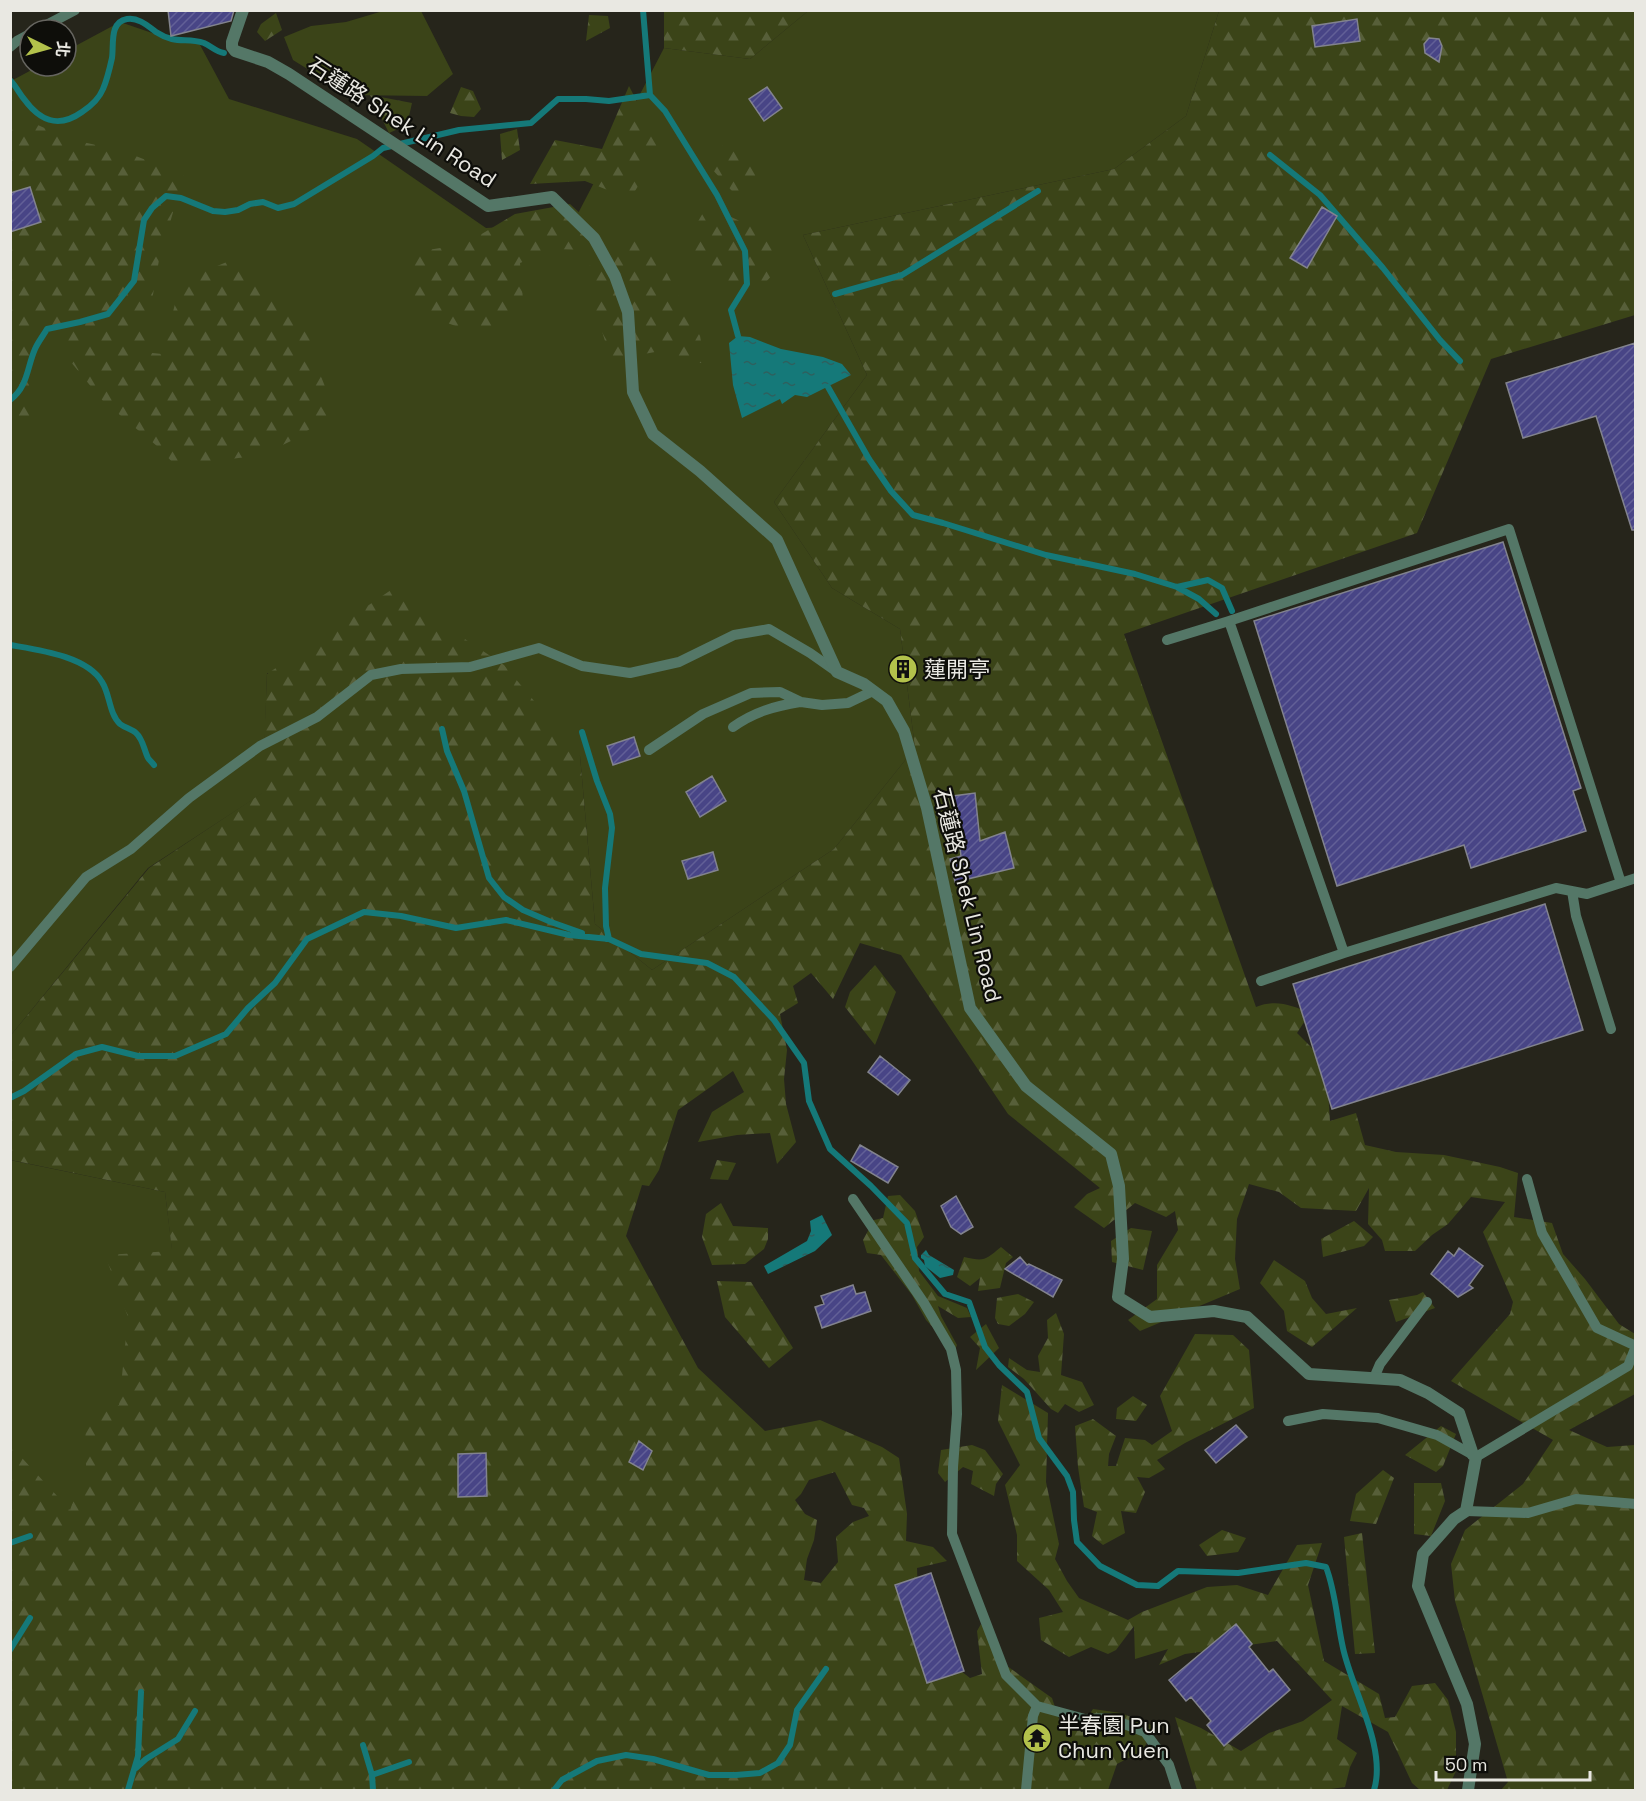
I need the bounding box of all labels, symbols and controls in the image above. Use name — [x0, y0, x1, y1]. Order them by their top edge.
north arrow — [18, 18, 78, 78]
text: 北 — [51, 40, 74, 58]
street label: 石蓮路 Shek Lin Road — [302, 50, 502, 194]
building icon: 蓮開亭 — [887, 653, 919, 685]
place label: 蓮開亭 — [924, 655, 990, 683]
street label: 石蓮路 Shek Lin Road — [928, 785, 1008, 1005]
place label: 半春園 Pun Chun Yuen — [1058, 1711, 1170, 1764]
temple icon: 半春園 Pun Chun Yuen — [1021, 1722, 1053, 1754]
scale bar — [1436, 1744, 1590, 1782]
text: 50 m — [1445, 1753, 1487, 1776]

